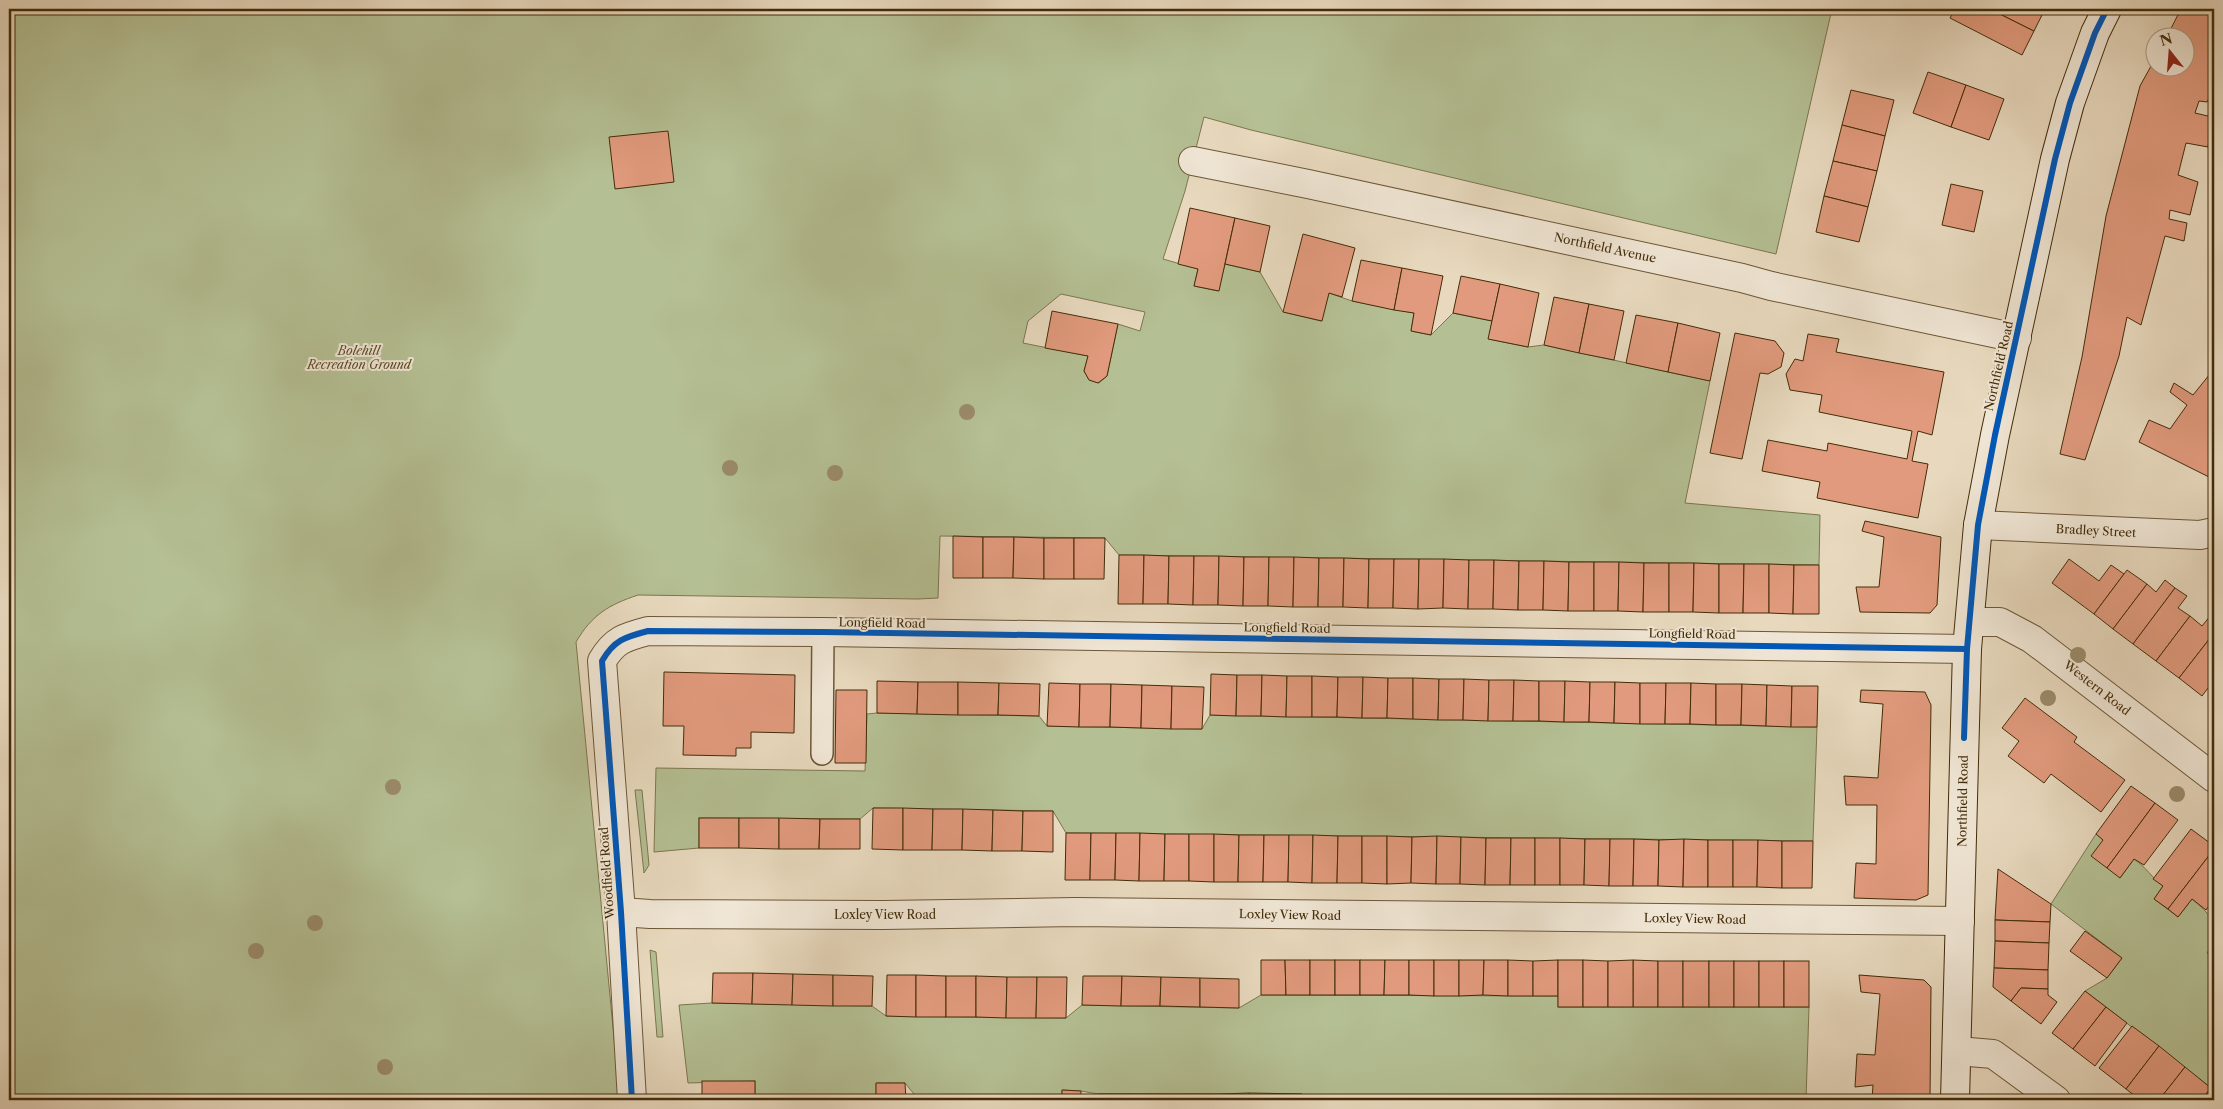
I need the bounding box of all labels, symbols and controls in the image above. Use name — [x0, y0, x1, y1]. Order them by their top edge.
north arrow — [2146, 28, 2196, 78]
text: N — [2158, 29, 2175, 50]
street label: Northfield Avenue — [1553, 229, 1658, 266]
street label: Northfield Road — [1981, 319, 2016, 412]
park label: Bolehill Recreation Ground — [306, 343, 413, 372]
street label: Bradley Street — [2055, 521, 2137, 540]
street label: Longfield Road — [838, 614, 926, 631]
street label: Longfield Road — [1243, 619, 1331, 636]
street label: Longfield Road — [1648, 625, 1736, 642]
street label: Western Road — [2060, 656, 2134, 719]
street label: Northfield Road — [1954, 754, 1971, 847]
street label: Woodfield Road — [596, 826, 617, 921]
street label: Loxley View Road — [1239, 906, 1342, 923]
street label: Loxley View Road — [834, 907, 937, 922]
street label: Loxley View Road — [1644, 910, 1747, 927]

